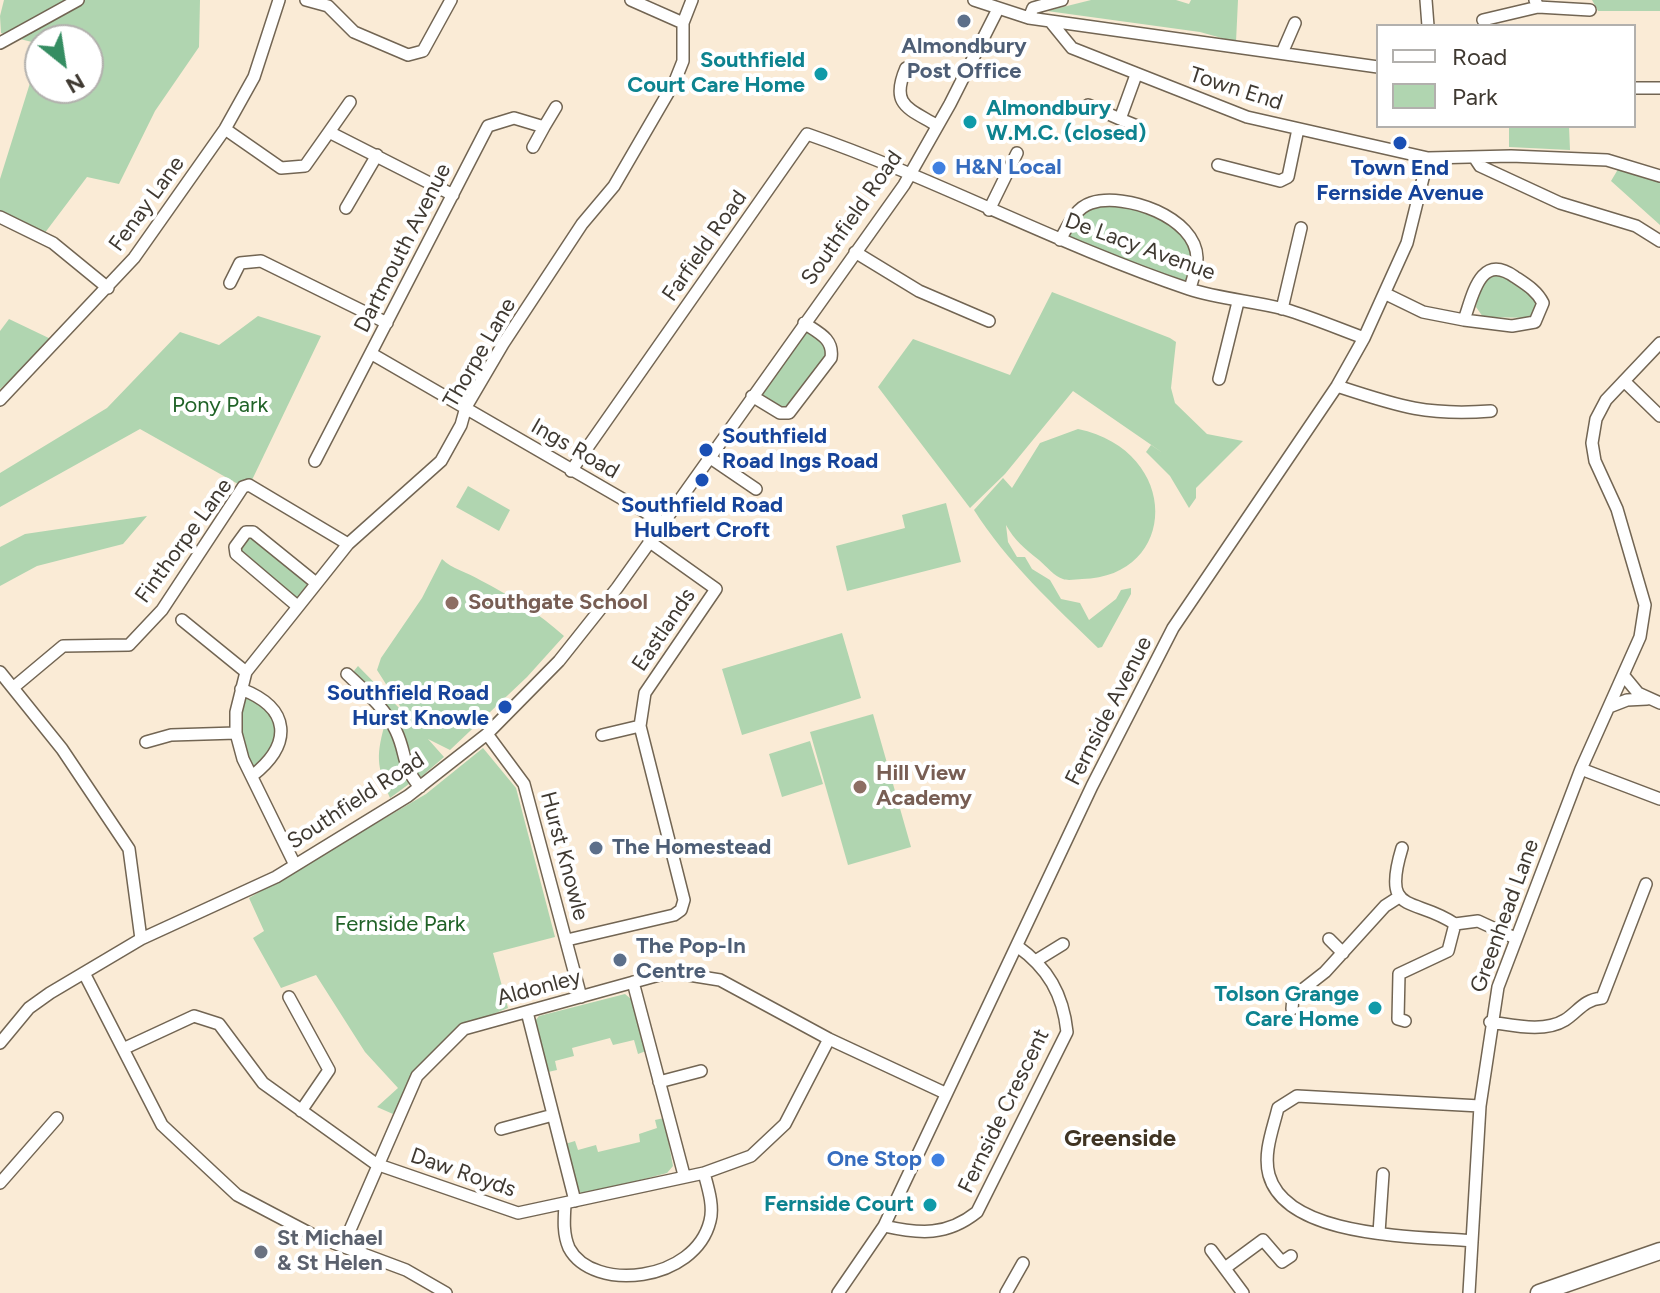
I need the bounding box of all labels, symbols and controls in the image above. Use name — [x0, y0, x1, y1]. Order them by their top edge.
marker: Almondbury Post Office — [955, 12, 973, 30]
north arrow — [24, 24, 104, 104]
legend — [1376, 24, 1636, 128]
place label: Almondbury Post Office — [901, 34, 1027, 86]
text: Road — [1452, 42, 1507, 71]
place label: Southfield Court Care Home — [627, 48, 805, 100]
street label: Town End — [1186, 62, 1286, 116]
marker: Southfield Court Care Home — [812, 65, 830, 83]
text: N — [61, 68, 89, 99]
text: Park — [1452, 82, 1498, 111]
place label: Almondbury W.M.C. (closed) — [986, 96, 1146, 148]
marker: Almondbury W.M.C. (closed) — [961, 113, 979, 131]
marker: Town End Fernside Avenue — [1391, 134, 1409, 152]
street label: Southfield Road — [796, 146, 908, 290]
street label: Fenay Lane — [104, 151, 190, 257]
place label: H&N Local — [955, 155, 1062, 181]
place label: Town End Fernside Avenue — [1316, 156, 1484, 208]
street label: Dartmouth Avenue — [349, 159, 457, 337]
marker: H&N Local — [930, 159, 948, 177]
street label: Farfield Road — [657, 185, 753, 307]
street label: De Lacy Avenue — [1061, 208, 1219, 286]
street label: Thorpe Lane — [438, 294, 522, 412]
park label: Pony Park — [172, 393, 268, 419]
street label: Ings Road — [526, 413, 624, 485]
place label: Southfield Road Ings Road — [722, 424, 878, 476]
marker: Southfield Road Ings Road — [697, 441, 715, 459]
marker: Southfield Road Hulbert Croft — [693, 471, 711, 489]
street label: Finthorpe Lane — [130, 474, 238, 608]
place label: Southfield Road Hulbert Croft — [621, 493, 783, 544]
street label: Eastlands — [627, 584, 701, 676]
place label: Southgate School — [468, 590, 648, 616]
marker: Southgate School — [443, 594, 461, 612]
street label: Fernside Avenue — [1060, 632, 1158, 790]
place label: Southfield Road Hurst Knowle — [327, 681, 489, 732]
marker: Southfield Road Hurst Knowle — [496, 698, 514, 716]
street label: Southfield Road — [282, 747, 430, 855]
place label: Hill View Academy — [876, 761, 972, 812]
marker: Hill View Academy — [851, 778, 869, 796]
street label: Hurst Knowle — [534, 789, 594, 923]
place label: The Homestead — [612, 835, 771, 861]
street label: Greenhead Lane — [1465, 836, 1545, 996]
marker: The Homestead — [587, 839, 605, 857]
park label: Fernside Park — [334, 912, 466, 938]
place label: The Pop-In Centre — [636, 934, 746, 986]
marker: The Pop-In Centre — [611, 951, 629, 969]
street label: Aldonley — [494, 964, 584, 1012]
place label: Tolson Grange Care Home — [1214, 982, 1359, 1034]
marker: Tolson Grange Care Home — [1366, 999, 1384, 1017]
street label: Fernside Crescent — [953, 1025, 1055, 1197]
district label: Greenside — [1064, 1125, 1176, 1153]
street label: Daw Royds — [407, 1143, 519, 1203]
place label: One Stop — [827, 1147, 922, 1173]
marker: One Stop — [929, 1151, 947, 1169]
place label: Fernside Court — [764, 1192, 914, 1218]
marker: Fernside Court — [921, 1196, 939, 1214]
place label: St Michael & St Helen — [277, 1226, 383, 1278]
marker: St Michael & St Helen — [252, 1243, 270, 1261]

